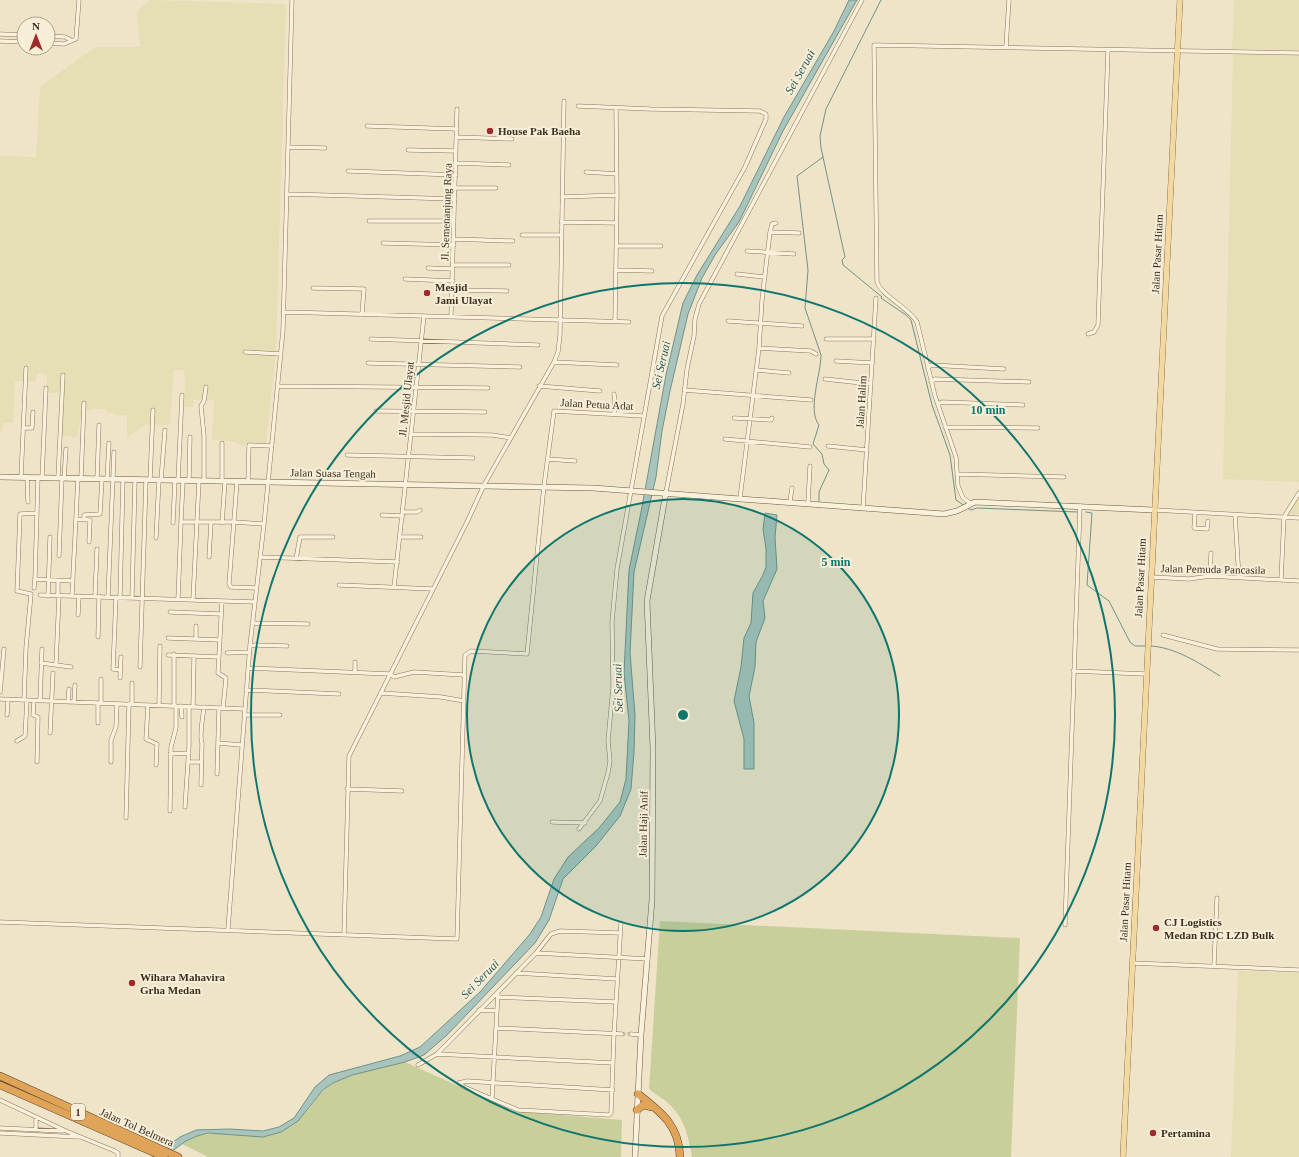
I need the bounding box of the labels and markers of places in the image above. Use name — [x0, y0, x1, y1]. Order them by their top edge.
place label: House Pak Baeha — [498, 125, 581, 137]
marker: House Pak Baeha — [485, 126, 495, 136]
place label: Mesjid Jami Ulayat — [435, 281, 492, 306]
marker: Mesjid Jami Ulayat — [422, 288, 432, 298]
centre of rings — [676, 708, 690, 722]
place label: CJ Logistics Medan RDC LZD Bulk — [1164, 916, 1275, 941]
marker: CJ Logistics Medan RDC LZD Bulk — [1151, 923, 1161, 933]
place label: Wihara Mahavira Grha Medan — [140, 971, 226, 996]
marker: Wihara Mahavira Grha Medan — [127, 978, 137, 988]
place label: Pertamina — [1161, 1127, 1211, 1139]
marker: Pertamina — [1148, 1128, 1158, 1138]

